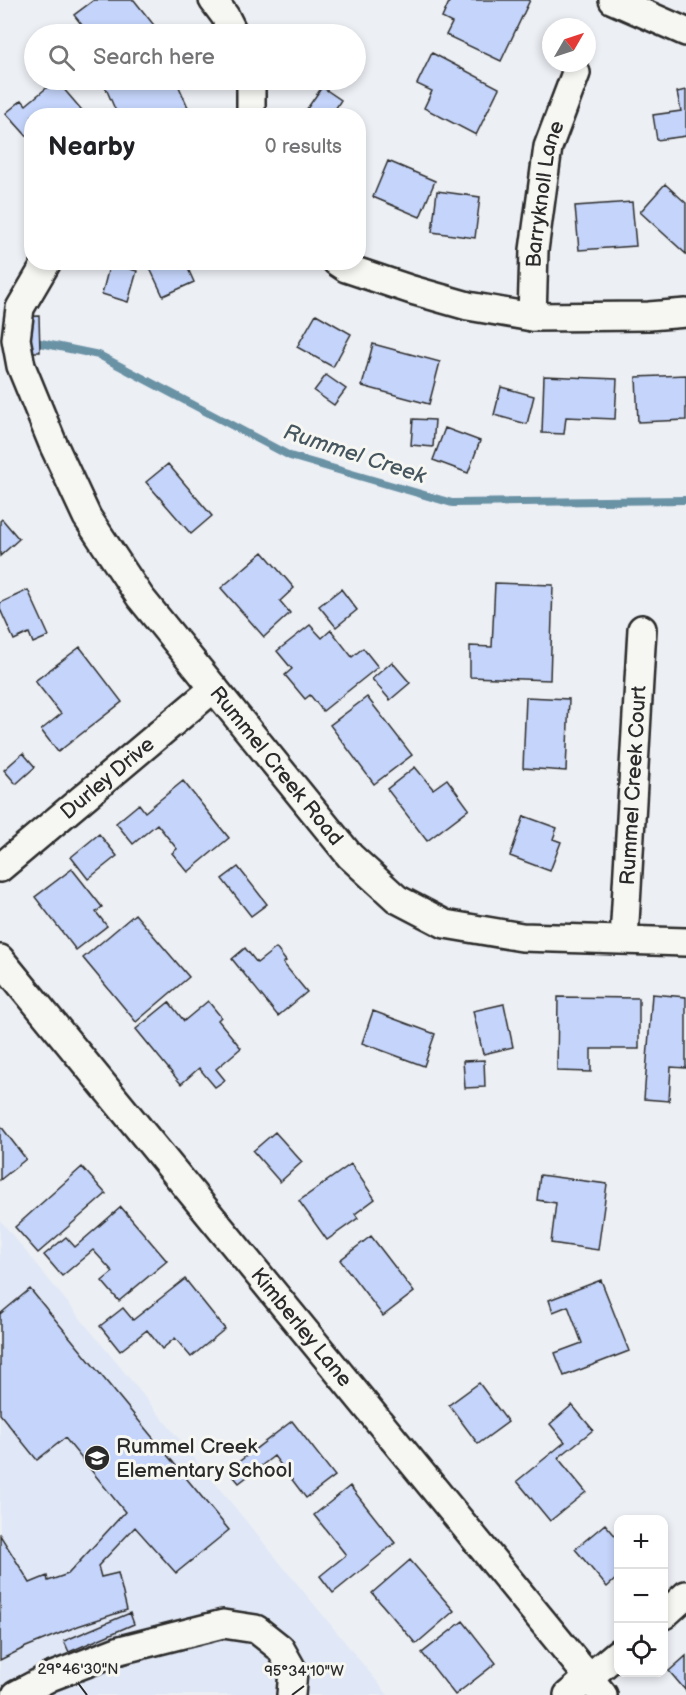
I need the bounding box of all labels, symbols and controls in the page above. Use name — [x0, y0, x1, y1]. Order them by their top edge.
north arrow — [542, 18, 596, 72]
search box — [24, 24, 366, 90]
icon: search — [45, 41, 78, 74]
text: Search here — [93, 44, 215, 71]
street label: Barryknoll Lane — [521, 117, 570, 268]
text: Nearby — [48, 132, 135, 163]
text: 0 results — [265, 135, 342, 159]
water label: Rummel Creek — [280, 419, 430, 491]
street label: Rummel Creek Road — [204, 681, 348, 851]
street label: Rummel Creek Court — [615, 684, 652, 886]
street label: Durley Drive — [56, 732, 159, 825]
street label: Kimberley Lane — [245, 1263, 357, 1392]
place label: Rummel Creek Elementary School — [116, 1434, 292, 1483]
school or university icon: Rummel Creek Elementary School — [82, 1443, 112, 1473]
map controls — [614, 1515, 668, 1677]
button: + — [614, 1515, 668, 1569]
button: − — [614, 1569, 668, 1623]
button: locate — [614, 1623, 668, 1677]
text: 29°46'30"N — [37, 1660, 119, 1679]
text: 95°34'10"W — [264, 1662, 344, 1681]

